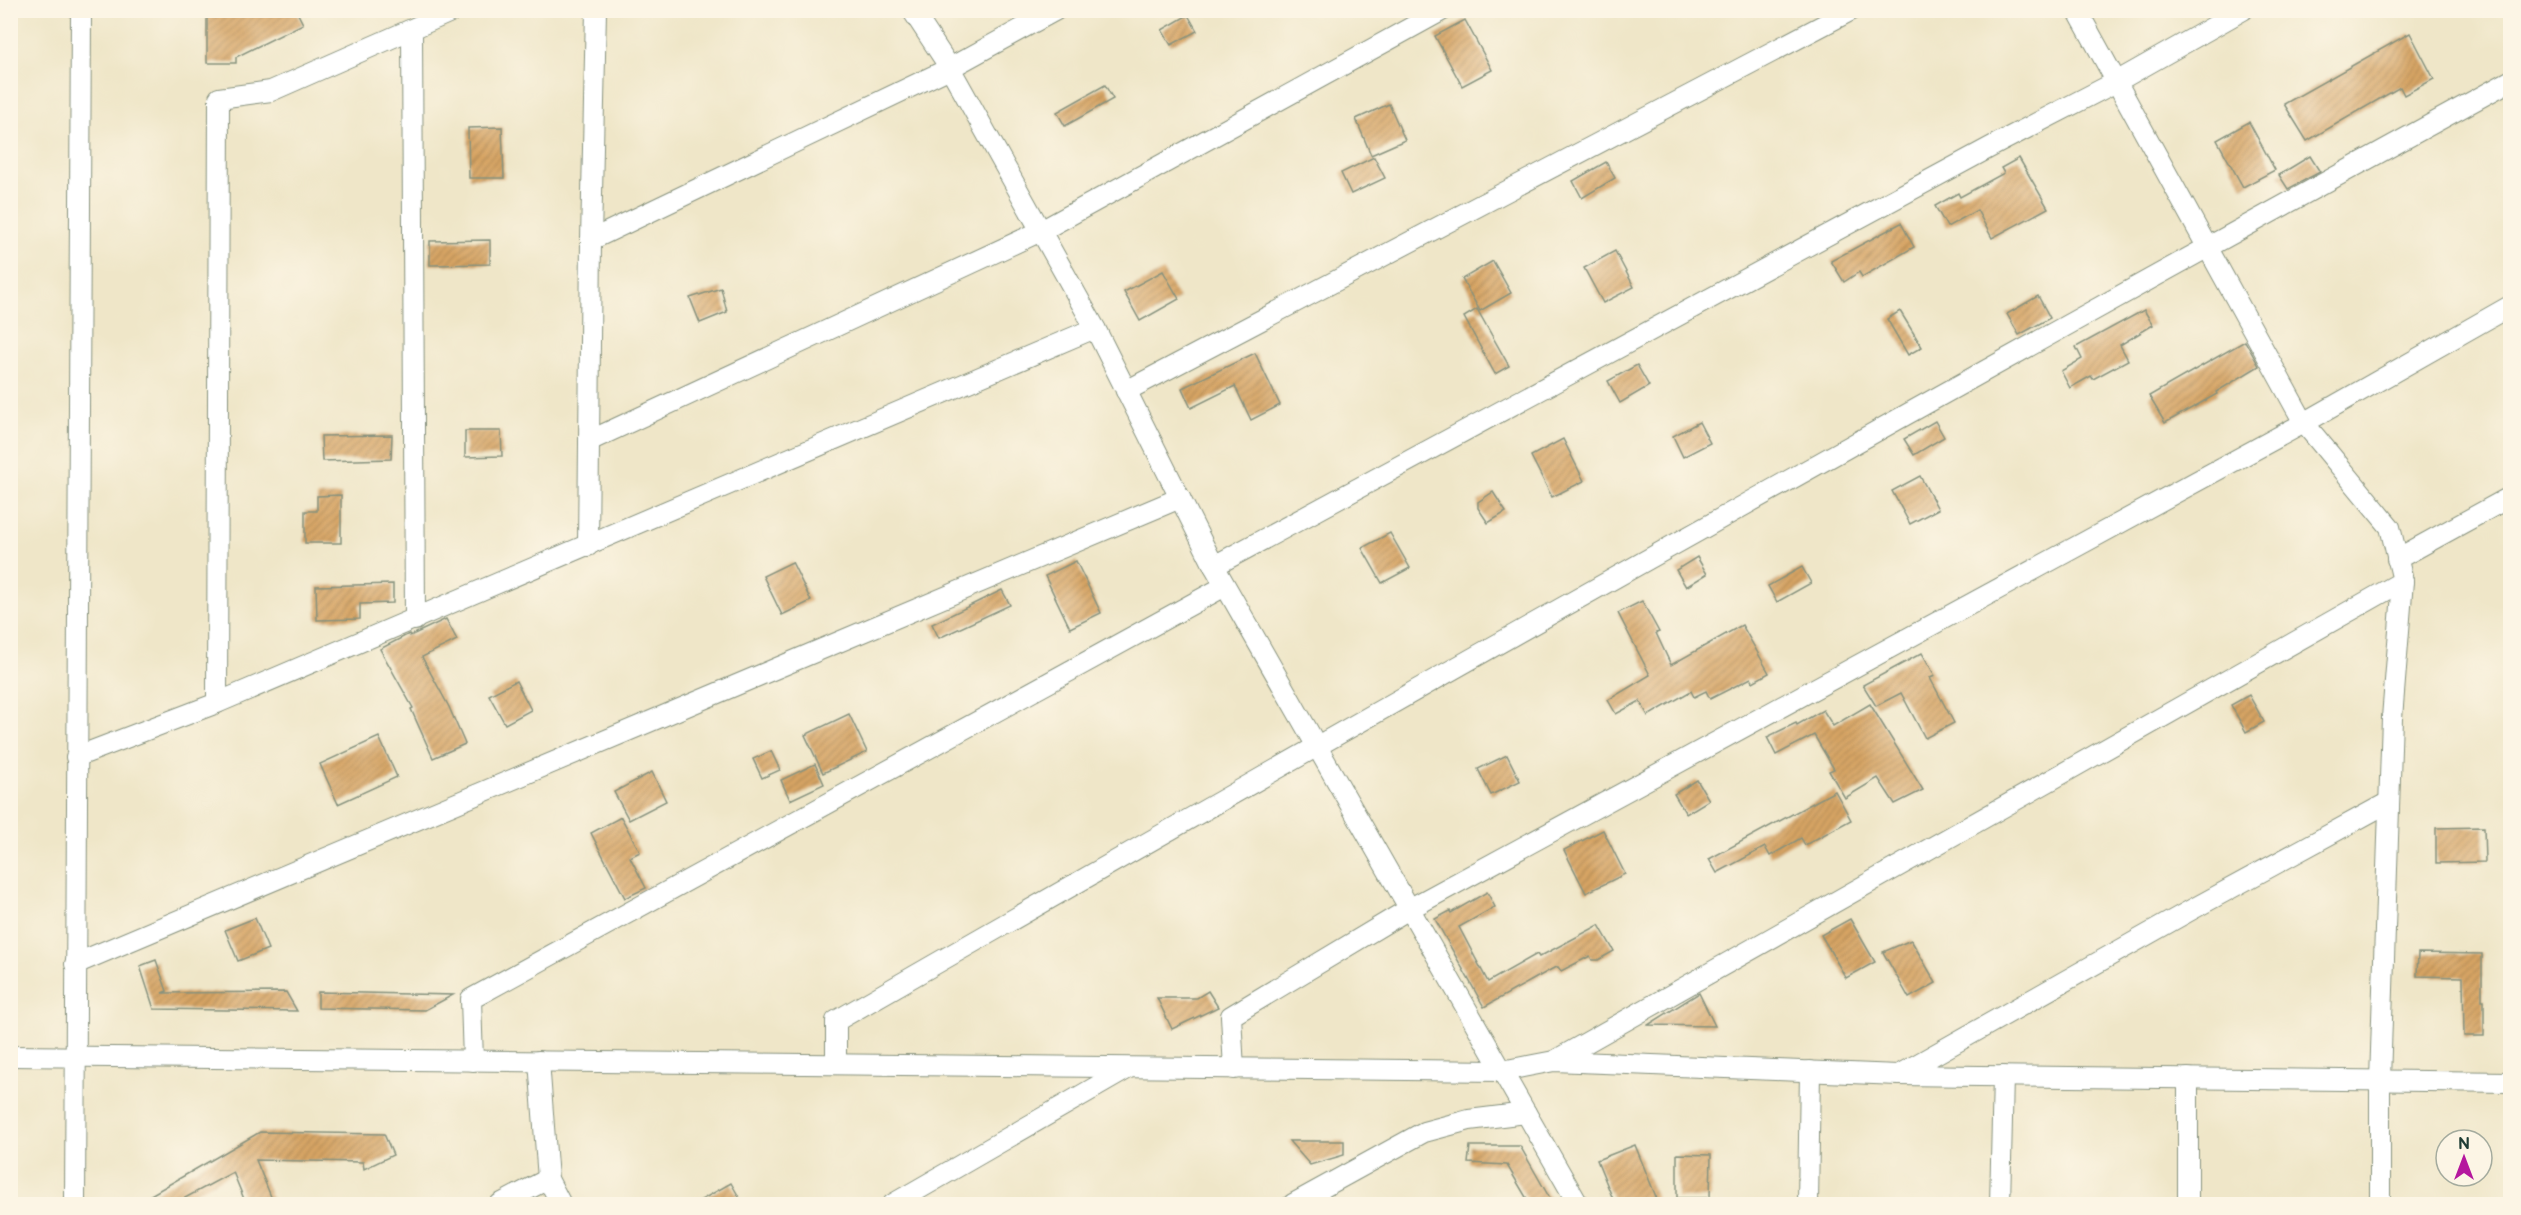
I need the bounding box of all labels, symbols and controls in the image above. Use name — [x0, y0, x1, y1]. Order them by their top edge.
north arrow — [2434, 1128, 2494, 1188]
text: N — [2458, 1135, 2470, 1154]

